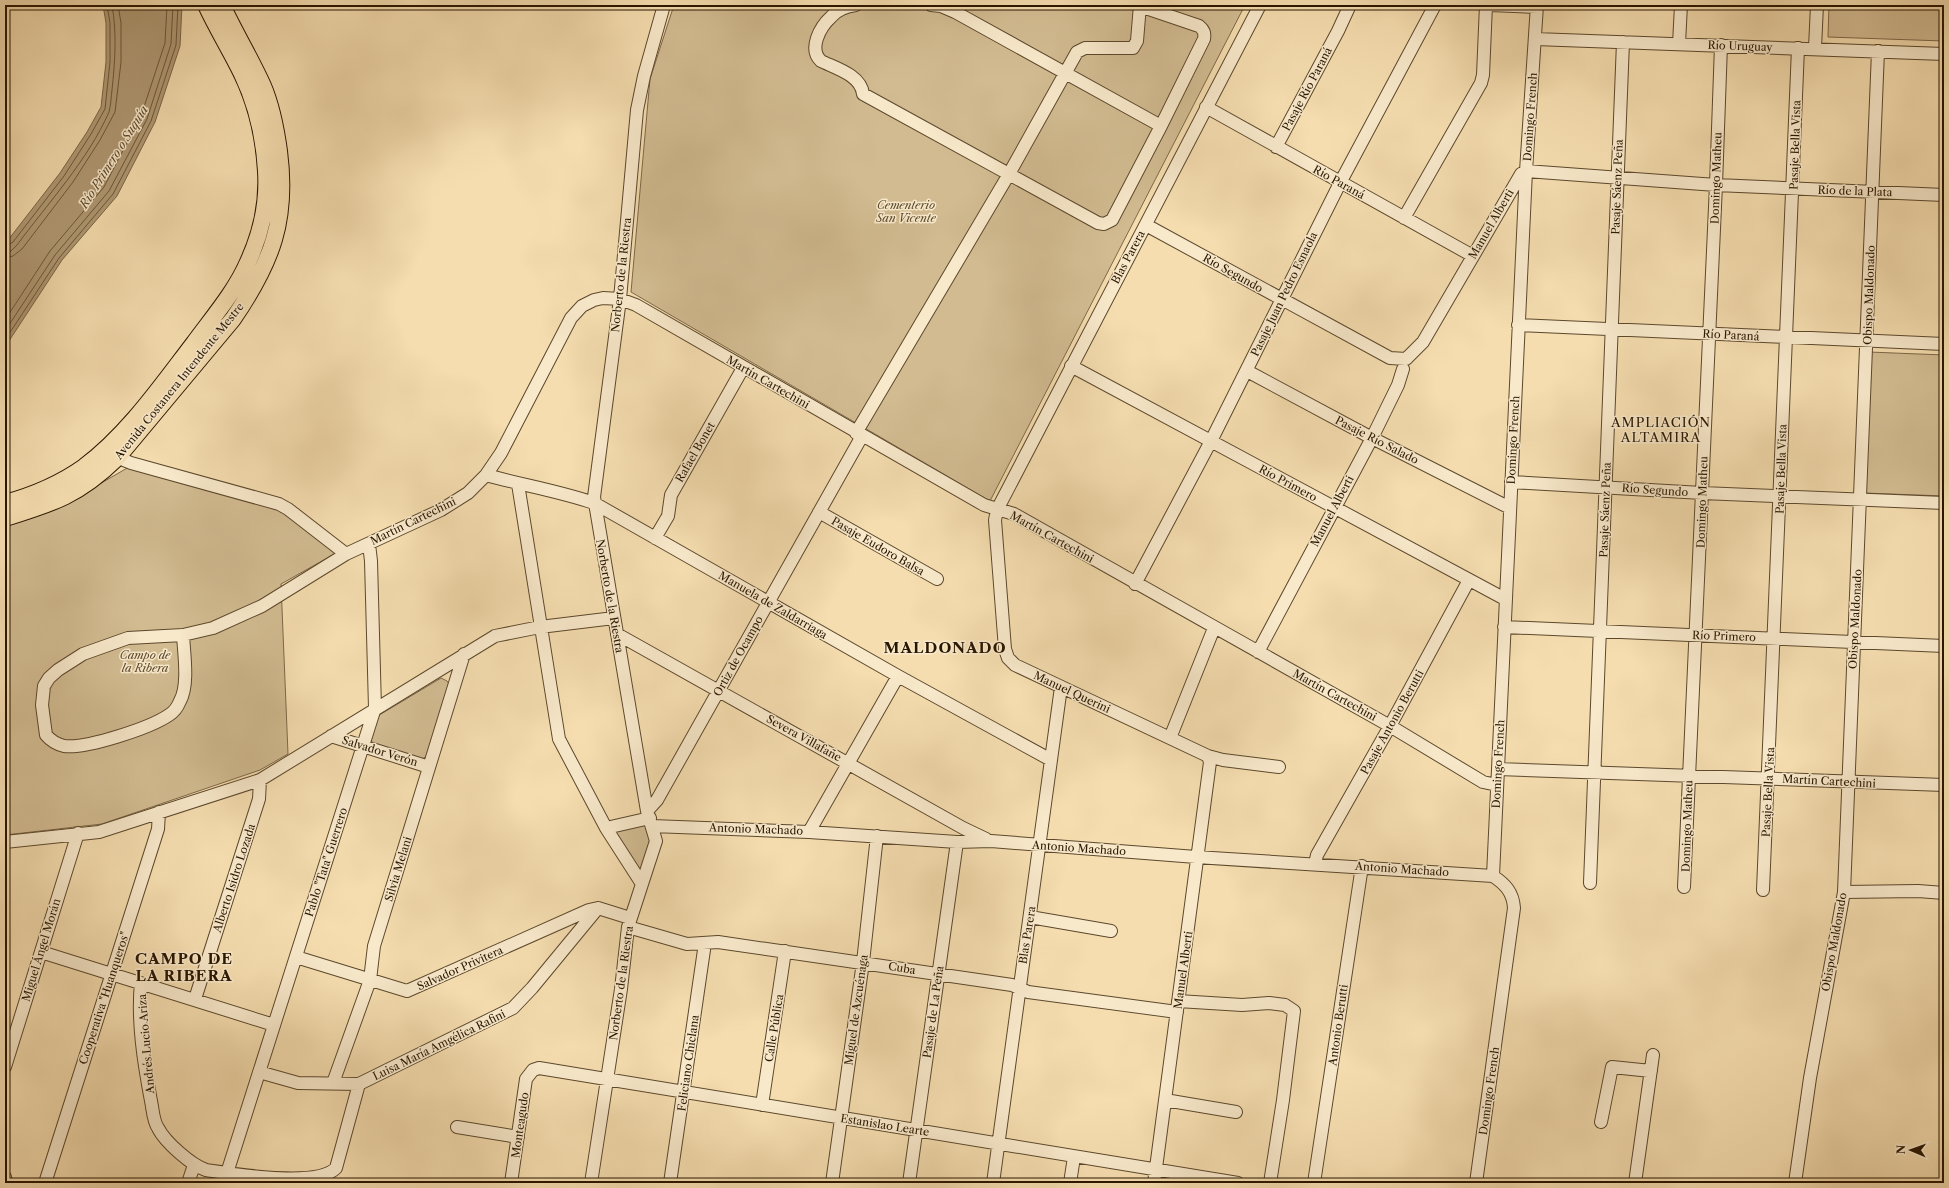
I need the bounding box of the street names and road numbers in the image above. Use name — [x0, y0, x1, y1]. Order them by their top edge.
street label: Río Uruguay — [1707, 38, 1774, 54]
street label: Pasaje Río Paraná — [1279, 45, 1335, 133]
street label: Domingo French — [1520, 72, 1540, 162]
street label: Pasaje Bella Vista — [1786, 100, 1804, 190]
street label: Domingo Matheu — [1707, 132, 1725, 224]
street label: Pasaje Sáenz Peña — [1608, 139, 1626, 235]
street label: Río Paraná — [1311, 162, 1368, 202]
street label: Río de la Plata — [1817, 183, 1893, 199]
street label: Manuel Alberti — [1465, 186, 1517, 261]
street label: Norberto de la Riestra — [608, 217, 634, 333]
street label: Blas Parera — [1108, 228, 1148, 286]
street label: Pasaje Juan Pedro Esnaola — [1248, 229, 1320, 359]
street label: Obispo Maldonado — [1860, 245, 1878, 345]
street label: Río Segundo — [1200, 251, 1266, 295]
street label: Avenida Costanera Intendente Mestre — [111, 300, 247, 463]
street label: Río Paraná — [1702, 327, 1760, 343]
street label: Martín Cartechini — [724, 353, 813, 412]
street label: Domingo French — [1504, 395, 1522, 485]
street label: Pasaje Río Salado — [1333, 413, 1421, 467]
street label: Rafael Bonet — [672, 419, 718, 485]
street label: Pasaje Bella Vista — [1772, 424, 1790, 514]
street label: Domingo Matheu — [1693, 456, 1711, 548]
street label: Río Primero — [1256, 462, 1320, 504]
street label: Pasaje Sáenz Peña — [1596, 462, 1614, 558]
street label: Manuel Alberti — [1307, 472, 1357, 549]
street label: Río Segundo — [1621, 481, 1689, 499]
street label: Martín Cartechini — [368, 494, 459, 548]
street label: Martín Cartechini — [1008, 508, 1097, 566]
street label: Pasaje Eudoro Balsa — [829, 514, 927, 578]
street label: Norberto de la Riestra — [593, 538, 627, 654]
street label: Manuela de Zaldarriaga — [716, 568, 830, 642]
street label: Obispo Maldonado — [1845, 568, 1865, 669]
street label: Ortiz de Ocampo — [710, 613, 766, 699]
street label: Río Primero — [1692, 628, 1756, 644]
street label: Martín Cartechini — [1291, 666, 1380, 724]
street label: Pasaje Antonio Berutti — [1357, 667, 1427, 777]
street label: Manuel Querini — [1031, 668, 1113, 716]
street label: Severa Villafañe — [764, 712, 844, 764]
street label: Domingo French — [1489, 719, 1507, 809]
street label: Salvador Verón — [340, 733, 420, 769]
street label: Pasaje Bella Vista — [1759, 747, 1777, 837]
street label: Martín Cartechini — [1782, 772, 1877, 790]
street label: Domingo Matheu — [1678, 780, 1696, 872]
street label: Pablo "Tata" Guerrero — [302, 805, 350, 918]
street label: Antonio Machado — [708, 820, 804, 838]
street label: Alberto Isidro Lozada — [210, 822, 258, 935]
street label: Silvia Melani — [381, 834, 415, 903]
street label: Antonio Machado — [1030, 838, 1127, 858]
street label: Antonio Machado — [1353, 859, 1450, 879]
street label: Obispo Maldonado — [1818, 891, 1850, 992]
street label: Miguel Ángel Morán — [19, 897, 63, 1003]
street label: Blas Parera — [1016, 905, 1039, 965]
street label: Norberto de la Riestra — [606, 925, 636, 1041]
street label: Cooperativa "Huanqueros" — [76, 930, 132, 1066]
street label: Manuel Alberti — [1171, 930, 1195, 1010]
street label: Salvador Privitera — [415, 943, 505, 993]
street label: Miguel de Azcuénaga — [841, 954, 871, 1066]
street label: Cuba — [887, 959, 917, 977]
street label: Pasaje de La Peña — [920, 965, 946, 1059]
street label: Antonio Berutti — [1325, 983, 1351, 1068]
street label: Andrés Lucio Ariza — [135, 993, 157, 1095]
street label: Calle Pública — [762, 993, 786, 1063]
street label: Luisa María Amgélica Rafini — [370, 1006, 508, 1083]
street label: Feliciano Chiclana — [674, 1014, 702, 1112]
street label: Domingo French — [1476, 1046, 1502, 1136]
street label: Monteagudo — [508, 1091, 532, 1159]
street label: Estanislao Learte — [840, 1111, 930, 1139]

